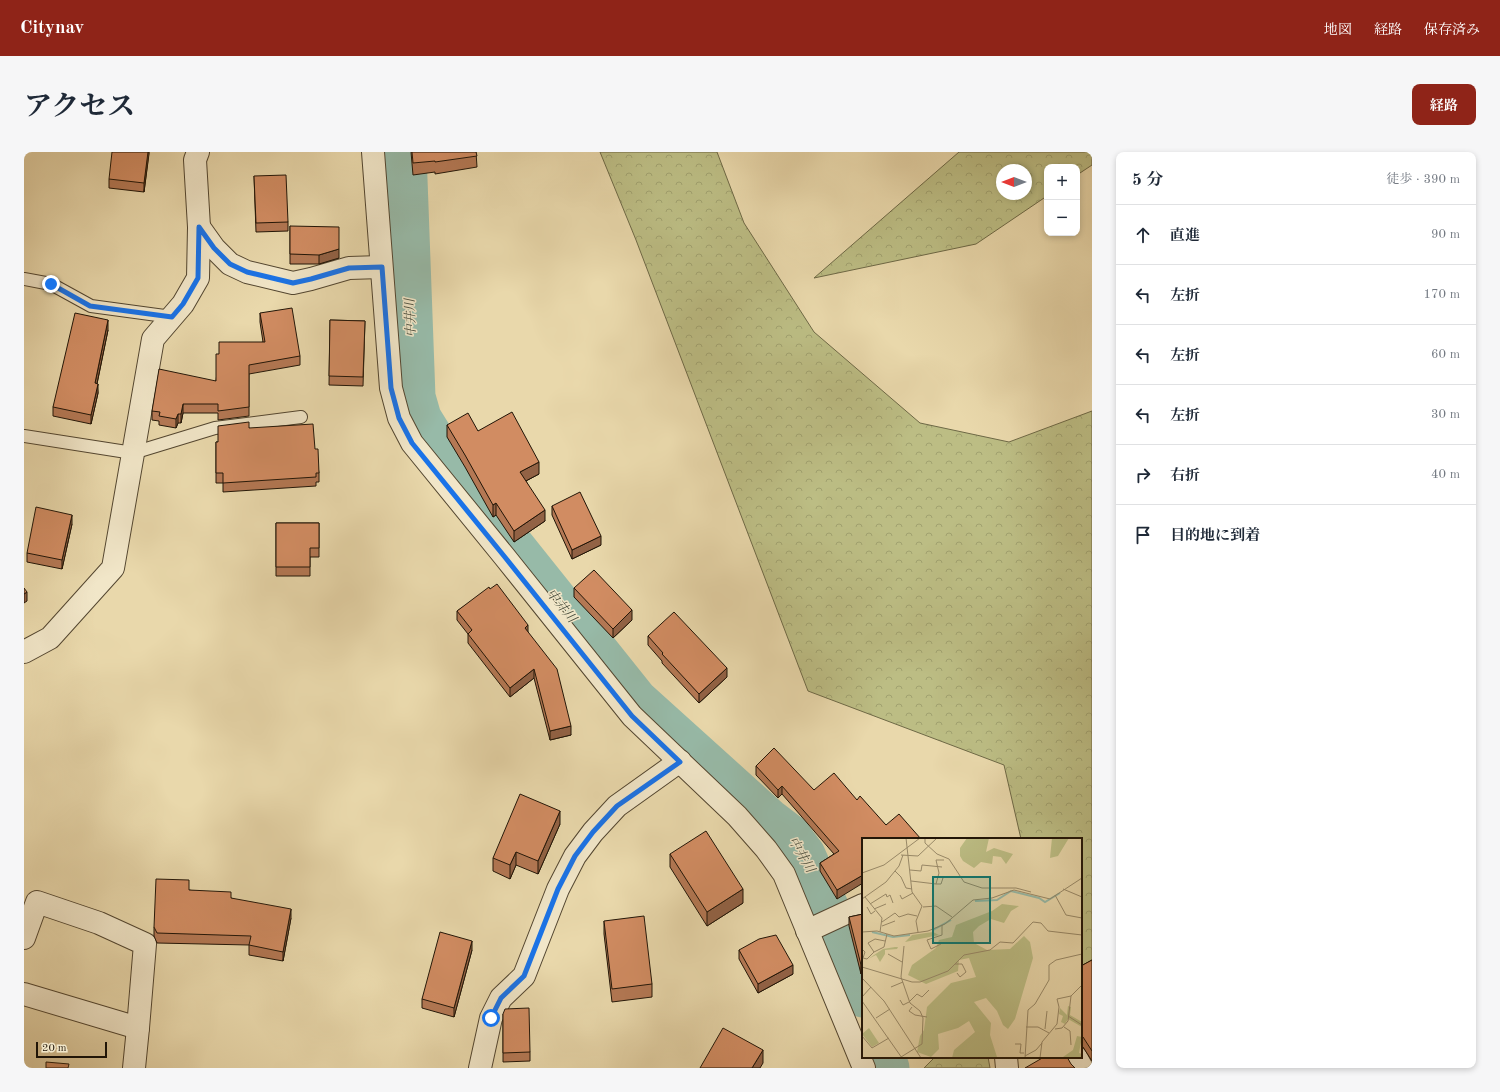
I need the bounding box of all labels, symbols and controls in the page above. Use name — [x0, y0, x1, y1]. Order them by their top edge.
text: Citynav — [20, 19, 84, 38]
text: 地図 — [1324, 23, 1352, 37]
text: 経路 — [1374, 23, 1402, 37]
text: 保存済み — [1424, 23, 1480, 37]
button: 経路 — [1412, 84, 1476, 125]
text: アクセス — [24, 94, 135, 122]
north arrow — [996, 164, 1032, 200]
map controls — [1044, 164, 1080, 236]
button: + — [1044, 164, 1080, 200]
text: 5 分 — [1132, 172, 1164, 189]
text: 徒歩 · 390 m — [1386, 173, 1460, 186]
button: − — [1044, 200, 1080, 236]
icon: ahead — [1132, 224, 1154, 246]
text: 90 m — [1431, 228, 1460, 241]
text: 直進 — [1170, 229, 1200, 244]
route end — [42, 275, 60, 293]
icon: left — [1132, 284, 1154, 306]
text: 170 m — [1423, 288, 1460, 301]
text: 左折 — [1170, 289, 1200, 304]
water label: 中井川 — [403, 296, 418, 338]
icon: left — [1132, 344, 1154, 366]
text: 60 m — [1431, 348, 1460, 361]
text: 左折 — [1170, 349, 1200, 364]
icon: left — [1132, 404, 1154, 426]
text: 30 m — [1431, 408, 1460, 421]
text: 左折 — [1170, 409, 1200, 424]
icon: right — [1132, 464, 1154, 486]
text: 40 m — [1431, 468, 1460, 481]
text: 右折 — [1170, 469, 1200, 484]
icon: arrive — [1132, 524, 1154, 546]
text: 目的地に到着 — [1170, 529, 1260, 544]
water label: 中井川 — [544, 586, 580, 627]
water label: 中井川 — [785, 834, 818, 877]
inset map — [862, 838, 1082, 1058]
route start — [482, 1009, 500, 1027]
scale bar — [36, 1040, 107, 1059]
text: 20 m — [42, 1043, 67, 1054]

